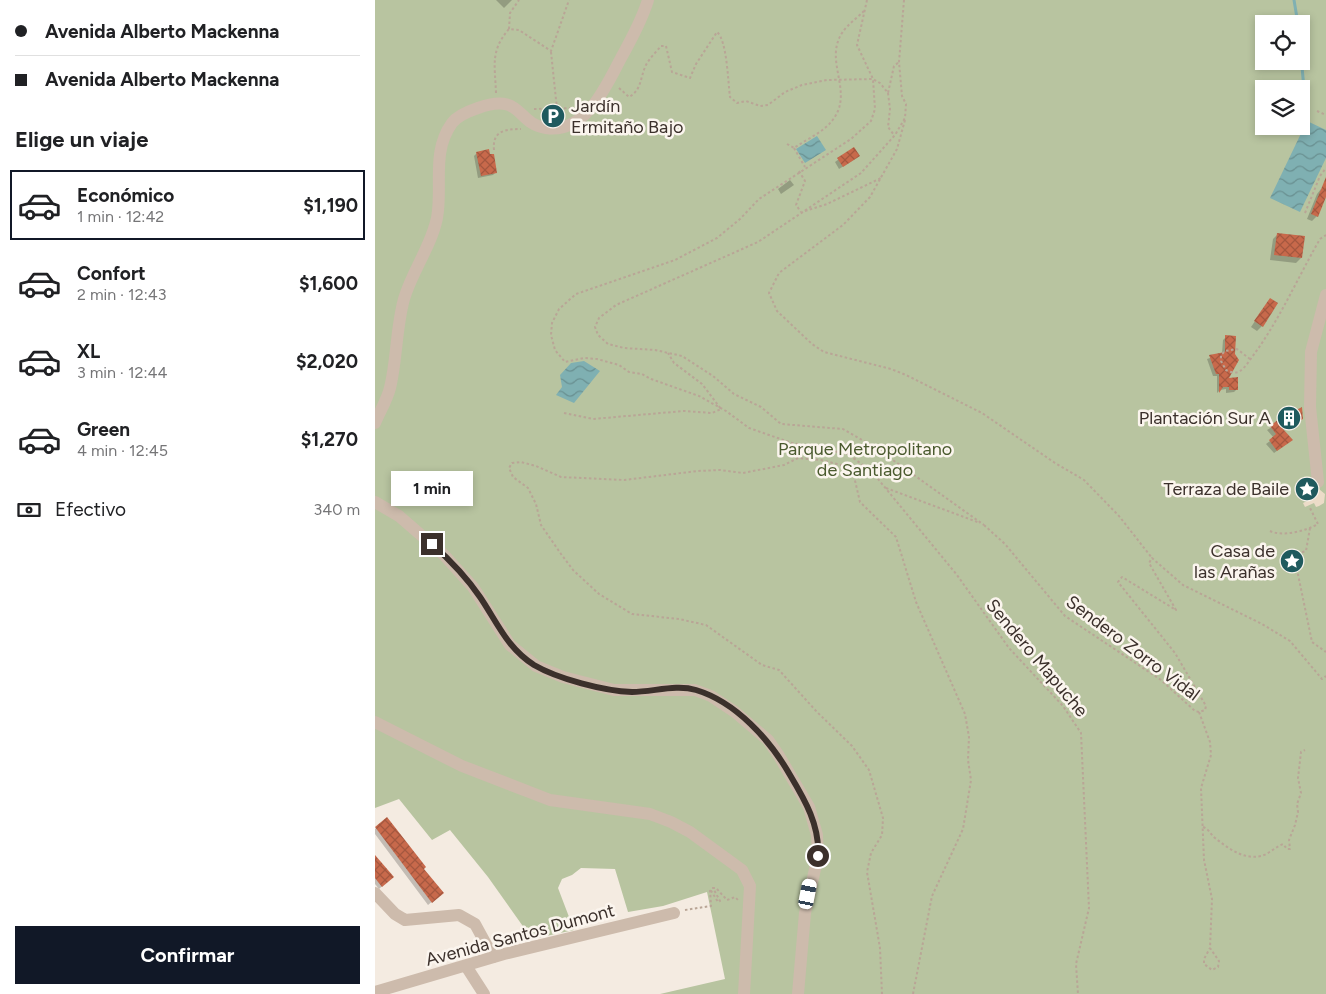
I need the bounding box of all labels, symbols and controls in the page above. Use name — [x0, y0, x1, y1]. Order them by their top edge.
map controls — [1255, 15, 1310, 135]
button: locate — [1255, 15, 1310, 70]
text: Avenida Alberto Mackenna — [45, 20, 279, 43]
text: Avenida Alberto Mackenna — [45, 68, 279, 91]
button: layers — [1255, 80, 1310, 135]
place label: Jardín Ermitaño Bajo — [571, 95, 684, 138]
parking icon: Jardín Ermitaño Bajo — [540, 103, 566, 129]
text: Elige un viaje — [15, 126, 148, 153]
icon: car — [17, 183, 62, 228]
text: Económico — [77, 184, 174, 207]
text: $1,190 — [303, 194, 358, 217]
text: 1 min · 12:42 — [77, 207, 164, 226]
icon: car — [17, 261, 62, 306]
text: Confort — [77, 262, 146, 285]
text: $1,600 — [299, 272, 358, 295]
text: 2 min · 12:43 — [77, 285, 166, 304]
icon: car — [17, 339, 62, 384]
text: XL — [77, 340, 100, 363]
text: $2,020 — [296, 350, 358, 373]
text: 3 min · 12:44 — [77, 363, 167, 382]
building icon: Plantación Sur A — [1276, 405, 1302, 431]
place label: Plantación Sur A — [1139, 407, 1271, 429]
icon: car — [17, 417, 62, 462]
text: Green — [77, 418, 130, 441]
text: $1,270 — [301, 428, 358, 451]
park label: Parque Metropolitano de Santiago — [778, 438, 952, 481]
text: 4 min · 12:45 — [77, 441, 168, 460]
callout: 1 min — [391, 472, 473, 506]
place icon: Terraza de Baile — [1294, 476, 1320, 502]
place label: Terraza de Baile — [1164, 478, 1289, 500]
text: 1 min — [413, 479, 451, 498]
icon: cash — [15, 496, 43, 524]
text: Efectivo — [55, 498, 126, 521]
text: 340 m — [314, 500, 360, 519]
route end — [421, 533, 443, 555]
place label: Casa de las Arañas — [1194, 540, 1275, 583]
place icon: Casa de las Arañas — [1279, 548, 1305, 574]
street label: Sendero Zorro Vidal — [1062, 591, 1204, 705]
street label: Sendero Mapuche — [981, 595, 1093, 721]
route start — [807, 845, 829, 867]
car — [797, 878, 818, 910]
street label: Avenida Santos Dumont — [423, 899, 617, 971]
button: Confirmar — [15, 926, 360, 984]

